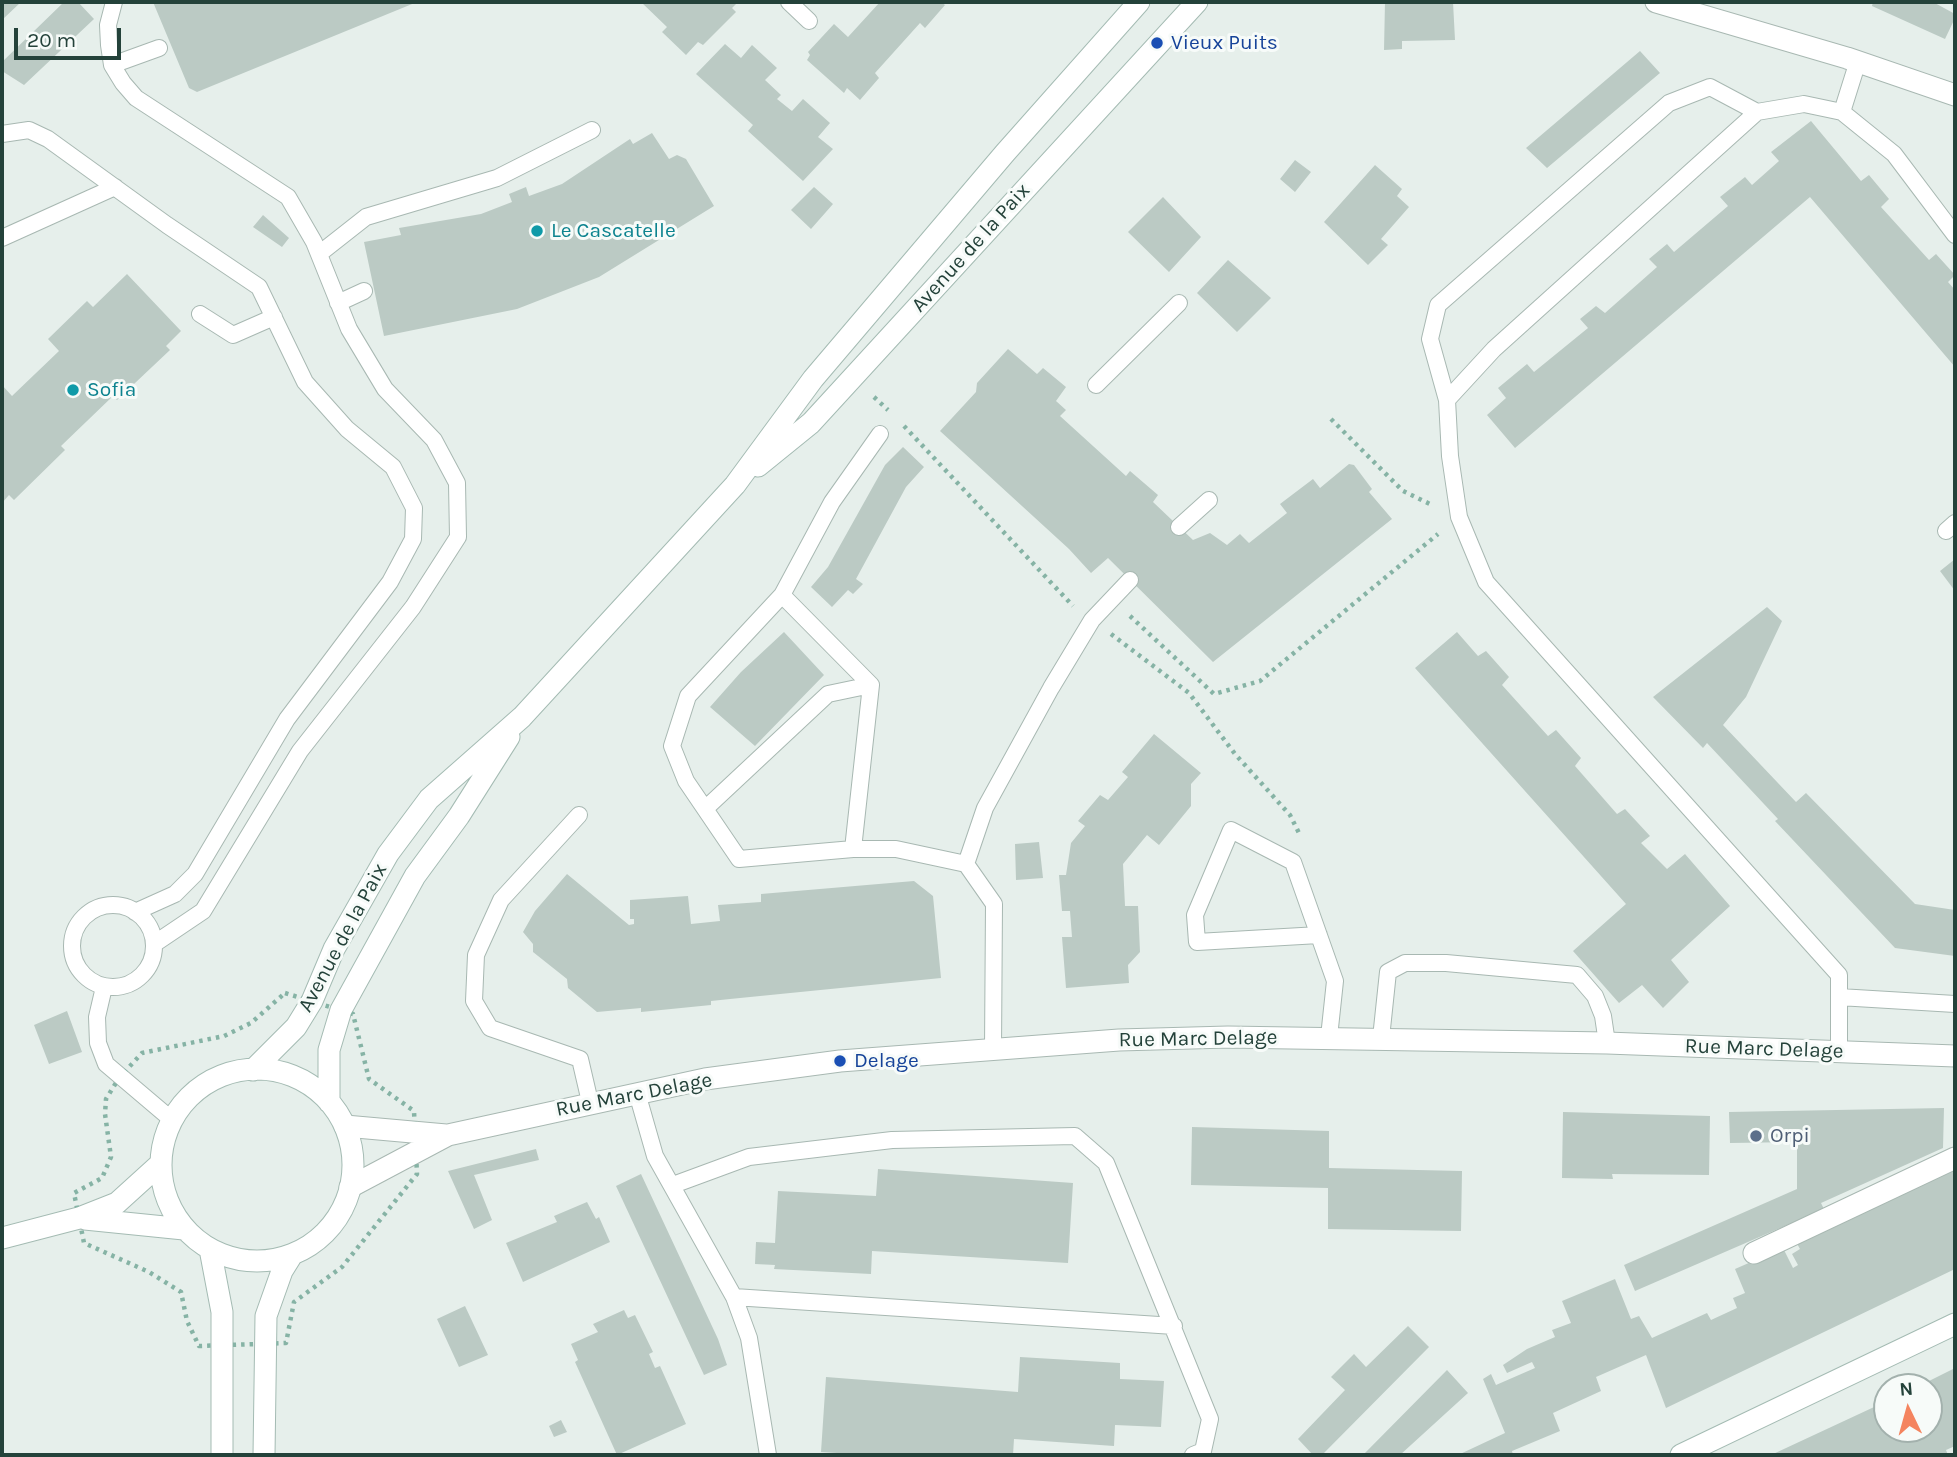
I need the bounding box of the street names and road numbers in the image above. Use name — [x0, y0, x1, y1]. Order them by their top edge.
street label: Avenue de la Paix — [906, 178, 1036, 318]
street label: Avenue de la Paix — [293, 859, 393, 1017]
street label: Rue Marc Delage — [1118, 1025, 1278, 1053]
street label: Rue Marc Delage — [1684, 1034, 1844, 1064]
street label: Rue Marc Delage — [554, 1067, 714, 1123]

